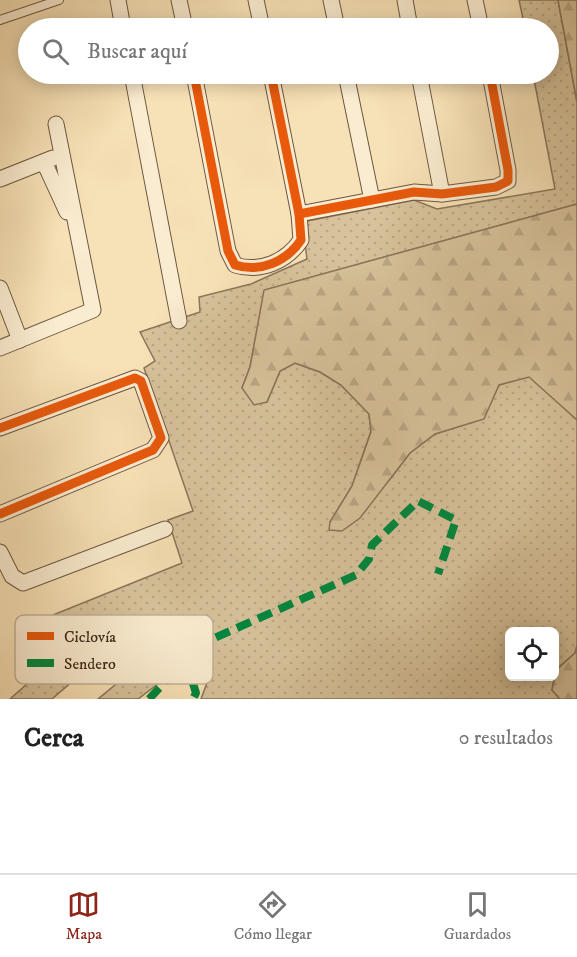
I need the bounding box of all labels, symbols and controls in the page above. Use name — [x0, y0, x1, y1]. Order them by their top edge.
search box — [18, 18, 559, 84]
icon: search — [39, 35, 72, 68]
text: Buscar aquí — [87, 38, 187, 65]
legend — [15, 615, 213, 684]
text: Ciclovía — [64, 627, 116, 647]
map controls — [505, 627, 559, 681]
button: locate — [505, 627, 559, 681]
text: Sendero — [64, 654, 116, 674]
text: Cerca — [24, 722, 84, 755]
text: 0 resultados — [459, 726, 553, 751]
tab: Mapa — [66, 888, 102, 944]
tab: Cómo llegar — [234, 888, 312, 944]
tab: Guardados — [444, 888, 511, 944]

